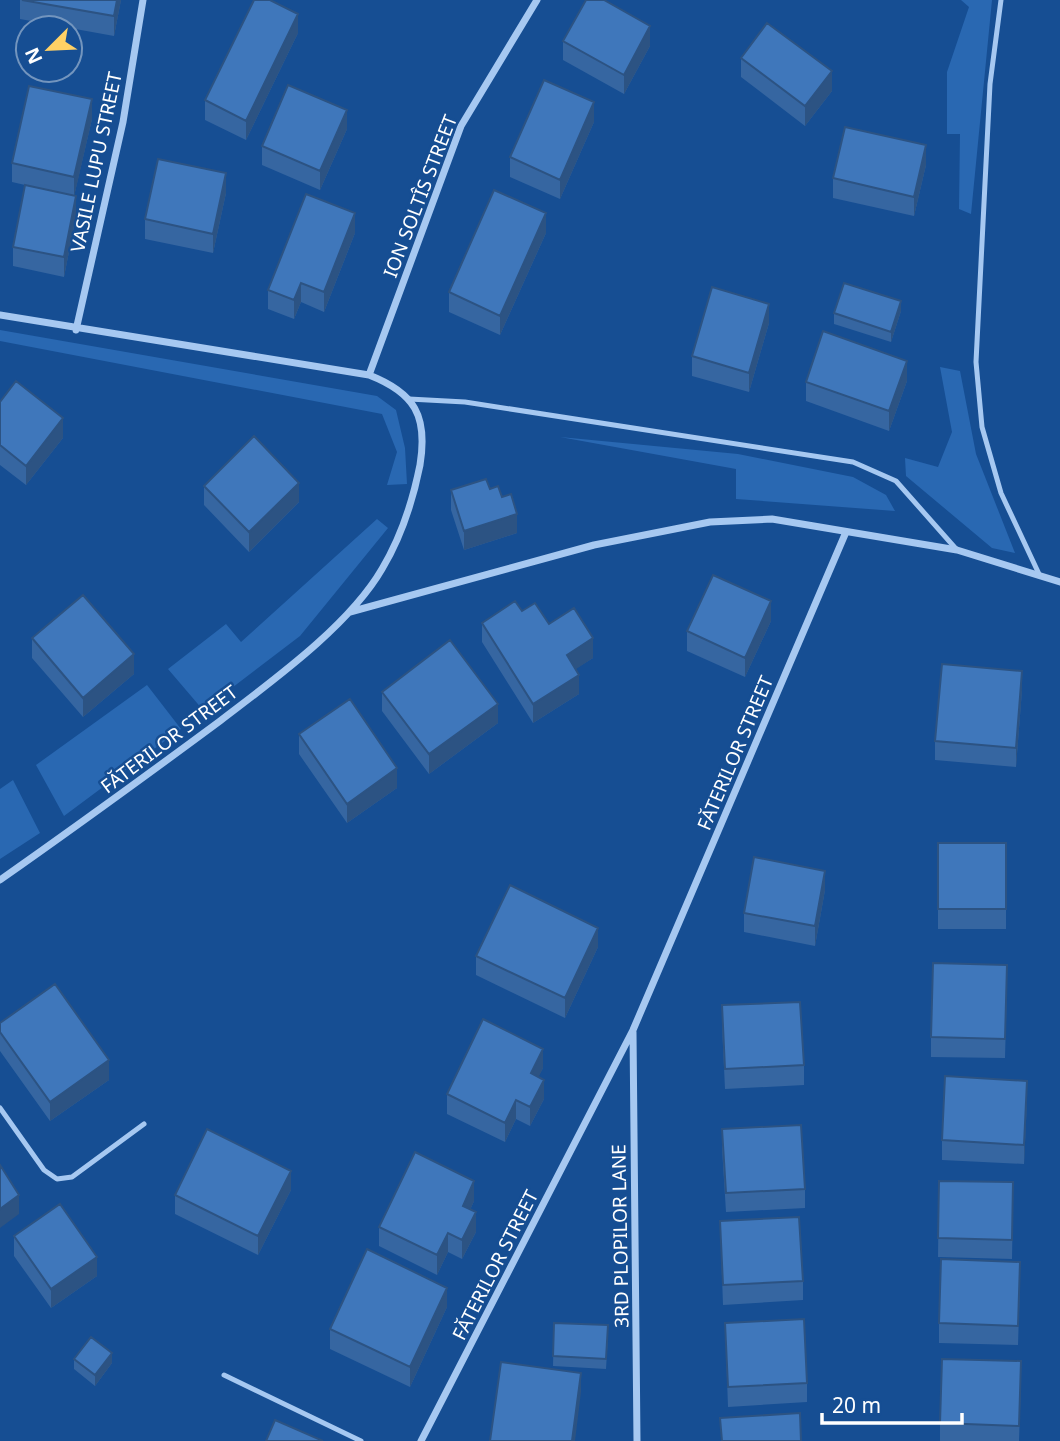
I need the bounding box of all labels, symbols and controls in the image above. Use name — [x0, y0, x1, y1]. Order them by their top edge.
north arrow — [14, 14, 84, 84]
text: N — [18, 44, 48, 68]
street label: VASILE LUPU STREET — [64, 69, 128, 255]
street label: ION SOLTÎS STREET — [377, 110, 463, 281]
street label: FĂTERILOR STREET — [691, 671, 779, 834]
street label: FĂTERILOR STREET — [95, 679, 243, 799]
street label: 3RD PLOPILOR LANE — [605, 1144, 635, 1328]
street label: FĂTERILOR STREET — [446, 1185, 544, 1345]
scale bar — [822, 1382, 962, 1426]
text: 20 m — [832, 1391, 881, 1419]

